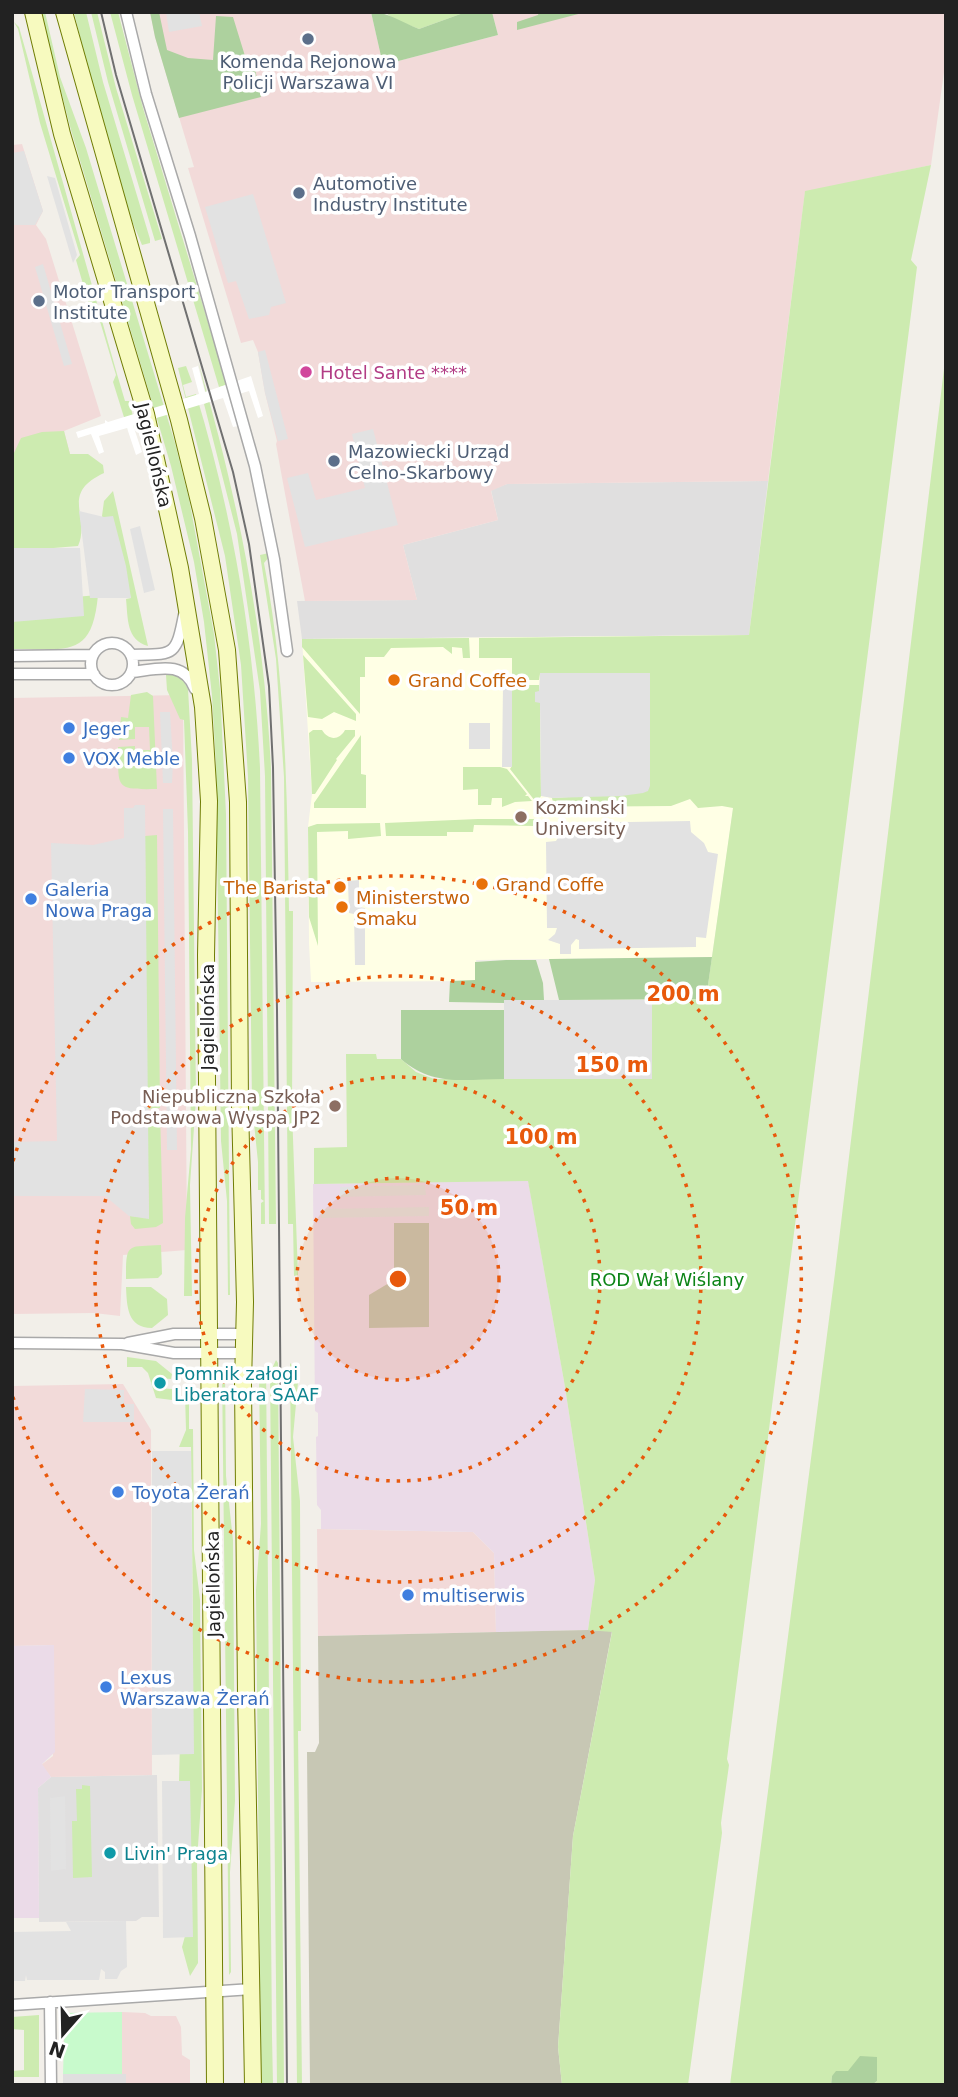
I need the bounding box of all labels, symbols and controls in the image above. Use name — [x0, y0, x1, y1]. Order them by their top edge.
marker: Komenda Rejonowa Policji Warszawa VI — [300, 31, 316, 47]
place label: Komenda Rejonowa Policji Warszawa VI — [219, 51, 397, 93]
place label: Automotive Industry Institute — [313, 173, 468, 215]
marker: Automotive Industry Institute — [291, 185, 307, 201]
place label: Motor Transport Institute — [53, 281, 195, 323]
marker: Motor Transport Institute — [31, 293, 47, 309]
place label: Hotel Sante **** — [320, 362, 467, 383]
marker: Hotel Sante **** — [298, 364, 314, 380]
street label: Jagiellońska — [132, 400, 176, 509]
place label: Mazowiecki Urząd Celno-Skarbowy — [348, 441, 509, 483]
marker: Mazowiecki Urząd Celno-Skarbowy — [326, 453, 342, 469]
place label: Grand Coffee — [408, 670, 527, 691]
marker: Grand Coffee — [386, 672, 402, 688]
place label: Jeger — [82, 718, 130, 739]
marker: Jeger — [61, 720, 77, 736]
place label: VOX Meble — [83, 748, 180, 769]
marker: VOX Meble — [61, 750, 77, 766]
place label: Kozminski University — [535, 797, 626, 839]
marker: Kozminski University — [513, 809, 529, 825]
place label: Grand Coffe — [496, 874, 604, 895]
marker: Grand Coffe — [474, 876, 490, 892]
place label: The Barista — [223, 877, 326, 898]
place label: Galeria Nowa Praga — [45, 879, 152, 921]
marker: The Barista — [332, 879, 348, 895]
place label: Ministerstwo Smaku — [356, 887, 470, 929]
marker: Galeria Nowa Praga — [23, 891, 39, 907]
marker: Ministerstwo Smaku — [334, 899, 350, 915]
street label: Jagiellońska — [197, 964, 218, 1071]
text: 200 m — [646, 982, 720, 1006]
text: 150 m — [575, 1053, 649, 1077]
place label: Niepubliczna Szkoła Podstawowa Wyspa JP2 — [110, 1086, 321, 1128]
marker: Niepubliczna Szkoła Podstawowa Wyspa JP2 — [327, 1098, 343, 1114]
text: 100 m — [504, 1125, 578, 1149]
text: 50 m — [440, 1196, 498, 1220]
centre of rings — [386, 1267, 410, 1291]
park label: ROD Wał Wiślany — [590, 1269, 745, 1290]
place label: Pomnik załogi Liberatora SAAF — [174, 1363, 319, 1405]
marker: Pomnik załogi Liberatora SAAF — [152, 1375, 168, 1391]
place label: Toyota Żerań — [131, 1482, 250, 1503]
marker: Toyota Żerań — [110, 1484, 126, 1500]
street label: Jagiellońska — [202, 1530, 224, 1639]
place label: multiserwis — [422, 1585, 525, 1606]
marker: multiserwis — [400, 1587, 416, 1603]
place label: Lexus Warszawa Żerań — [120, 1667, 270, 1709]
marker: Lexus Warszawa Żerań — [98, 1679, 114, 1695]
place label: Livin' Praga — [124, 1843, 228, 1864]
marker: Livin' Praga — [102, 1845, 118, 1861]
north arrow — [28, 1999, 98, 2069]
text: N — [46, 2037, 68, 2063]

